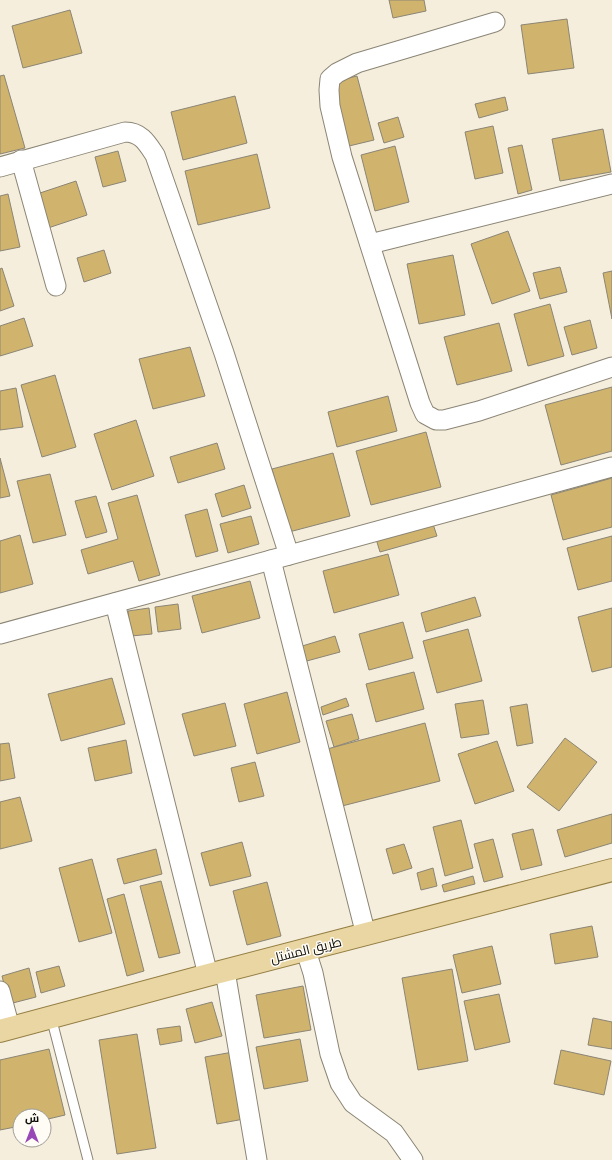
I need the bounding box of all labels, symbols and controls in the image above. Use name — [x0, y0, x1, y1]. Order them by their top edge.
street label: طريق المشتل — [269, 934, 343, 966]
north arrow — [12, 1108, 52, 1148]
text: ش — [25, 1112, 39, 1125]

